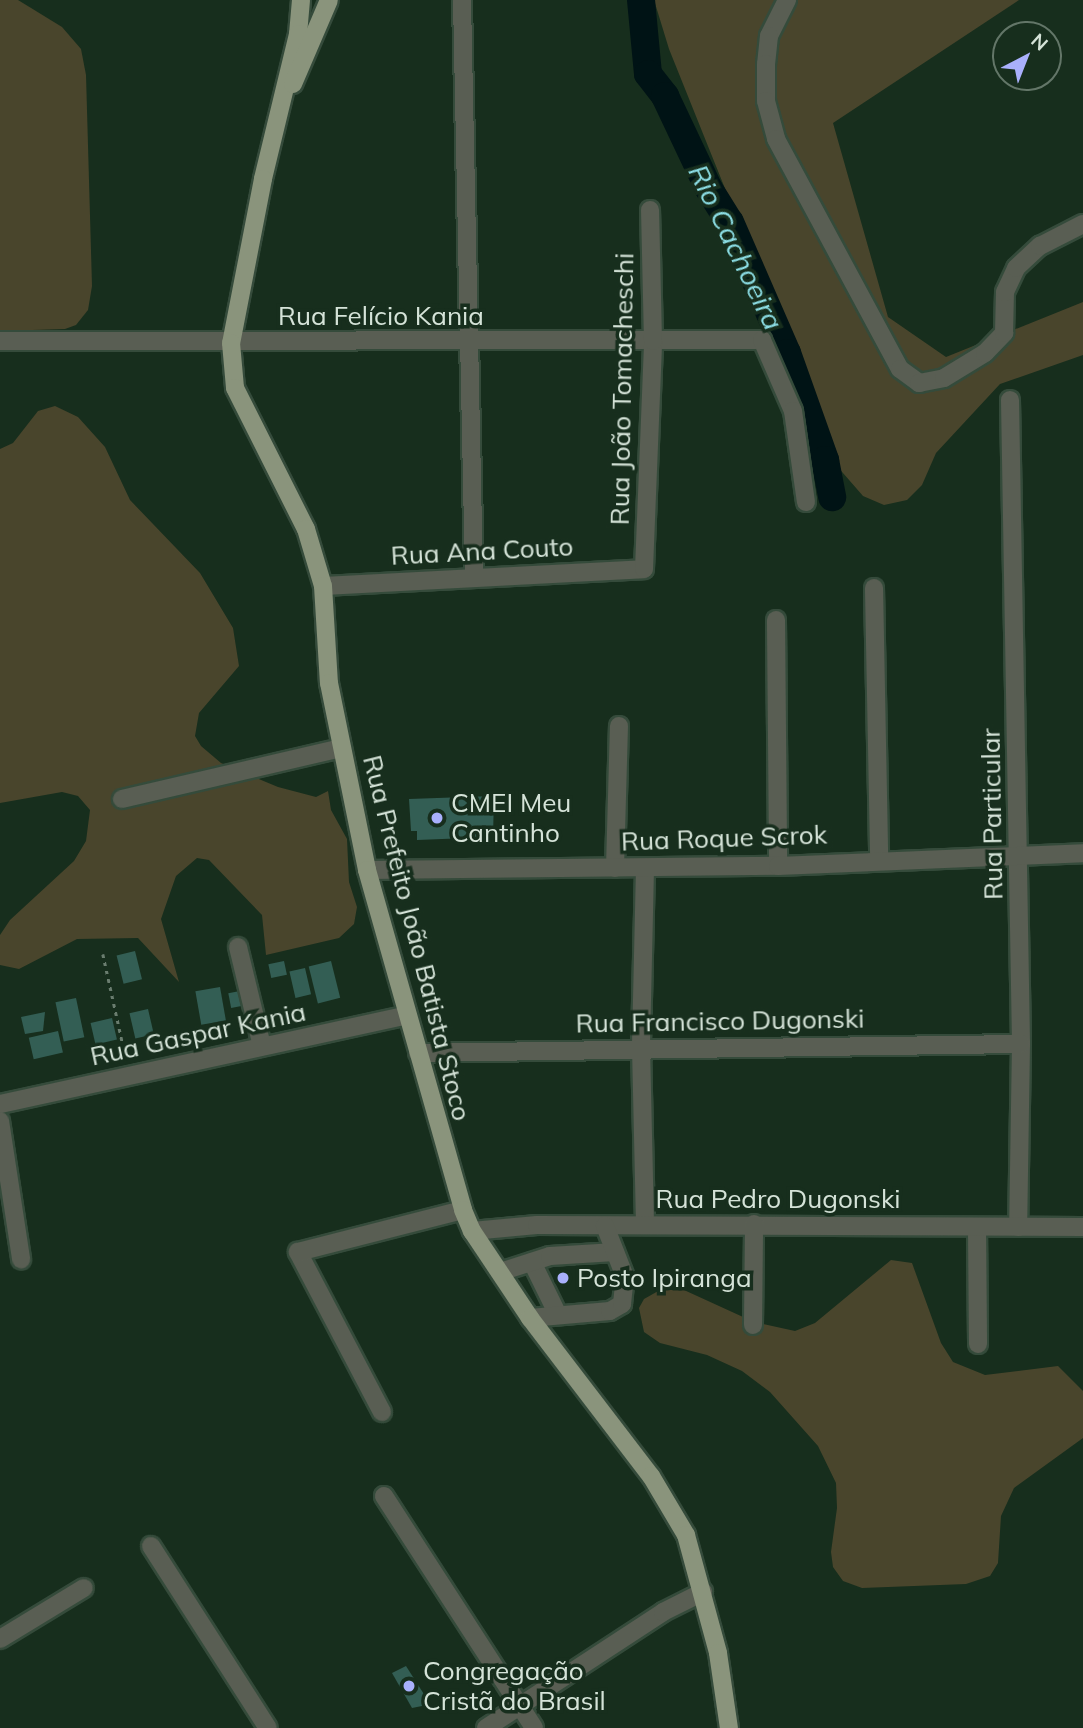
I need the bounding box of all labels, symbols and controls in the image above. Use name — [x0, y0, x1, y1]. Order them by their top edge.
north arrow — [992, 21, 1062, 91]
text: N — [1026, 28, 1053, 56]
water label: Rio Cachoeira — [681, 159, 791, 335]
street label: Rua João Tomacheschi — [604, 253, 640, 525]
street label: Rua Felício Kania — [278, 300, 484, 332]
street label: Rua Ana Couto — [390, 531, 574, 571]
street label: Rua Particular — [975, 728, 1009, 900]
street label: Rua Prefeito João Batista Stoco — [356, 752, 478, 1124]
place label: CMEI Meu Cantinho — [451, 787, 571, 848]
marker: CMEI Meu Cantinho — [429, 810, 445, 826]
street label: Rua Roque Scrok — [621, 819, 827, 857]
street label: Rua Gaspar Kania — [87, 996, 309, 1072]
street label: Rua Francisco Dugonski — [575, 1003, 865, 1039]
street label: Rua Pedro Dugonski — [655, 1183, 901, 1215]
place label: Posto Ipiranga — [577, 1262, 752, 1294]
marker: Posto Ipiranga — [555, 1270, 571, 1286]
place label: Congregação Cristã do Brasil — [423, 1655, 606, 1716]
marker: Congregação Cristã do Brasil — [401, 1678, 417, 1694]

